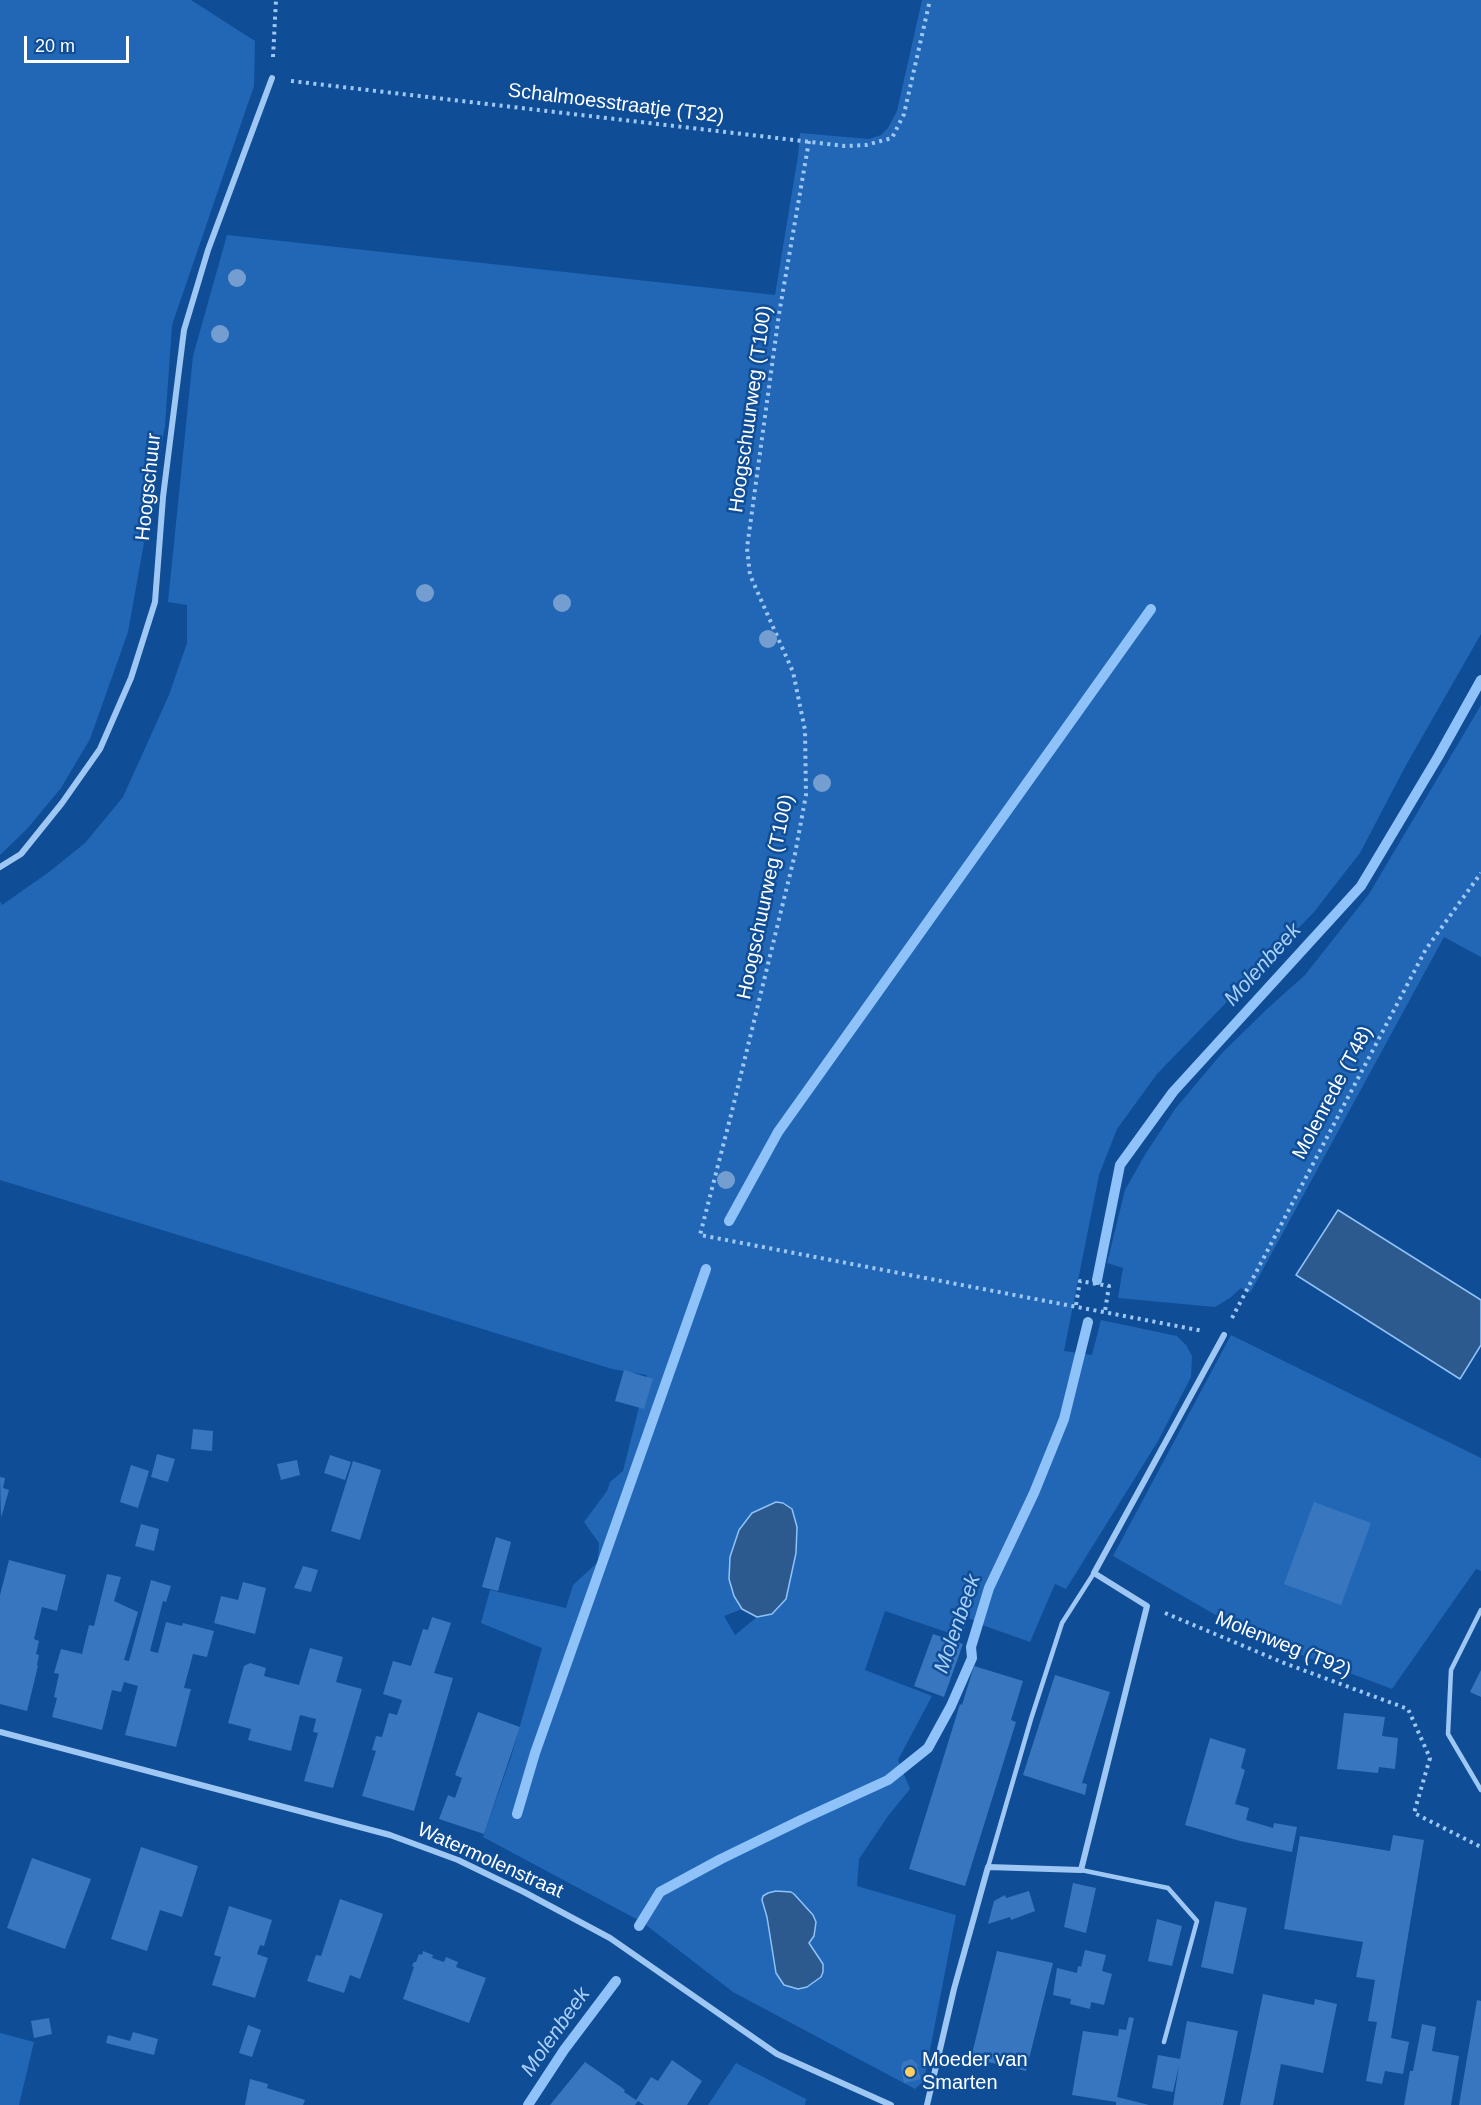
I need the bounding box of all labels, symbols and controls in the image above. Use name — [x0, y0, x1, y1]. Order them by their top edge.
scale bar — [27, 24, 132, 62]
text: 20 m — [35, 36, 75, 56]
street label: Schalmoesstraatje (T32) — [506, 79, 726, 129]
street label: Hoogschuurweg (T100) — [725, 304, 777, 514]
street label: Hoogschuur — [131, 432, 167, 542]
street label: Hoogschuurweg (T100) — [733, 792, 799, 1002]
water label: Molenbeek — [1219, 918, 1307, 1012]
street label: Molenrede (T48) — [1288, 1022, 1378, 1164]
water label: Molenbeek — [929, 1571, 987, 1677]
street label: Molenweg (T92) — [1212, 1607, 1354, 1683]
street label: Watermolenstraat — [413, 1818, 567, 1904]
water label: Molenbeek — [516, 1983, 596, 2081]
place label: Moeder van Smarten — [922, 2048, 1028, 2095]
marker: Moeder van Smarten — [903, 2065, 917, 2079]

